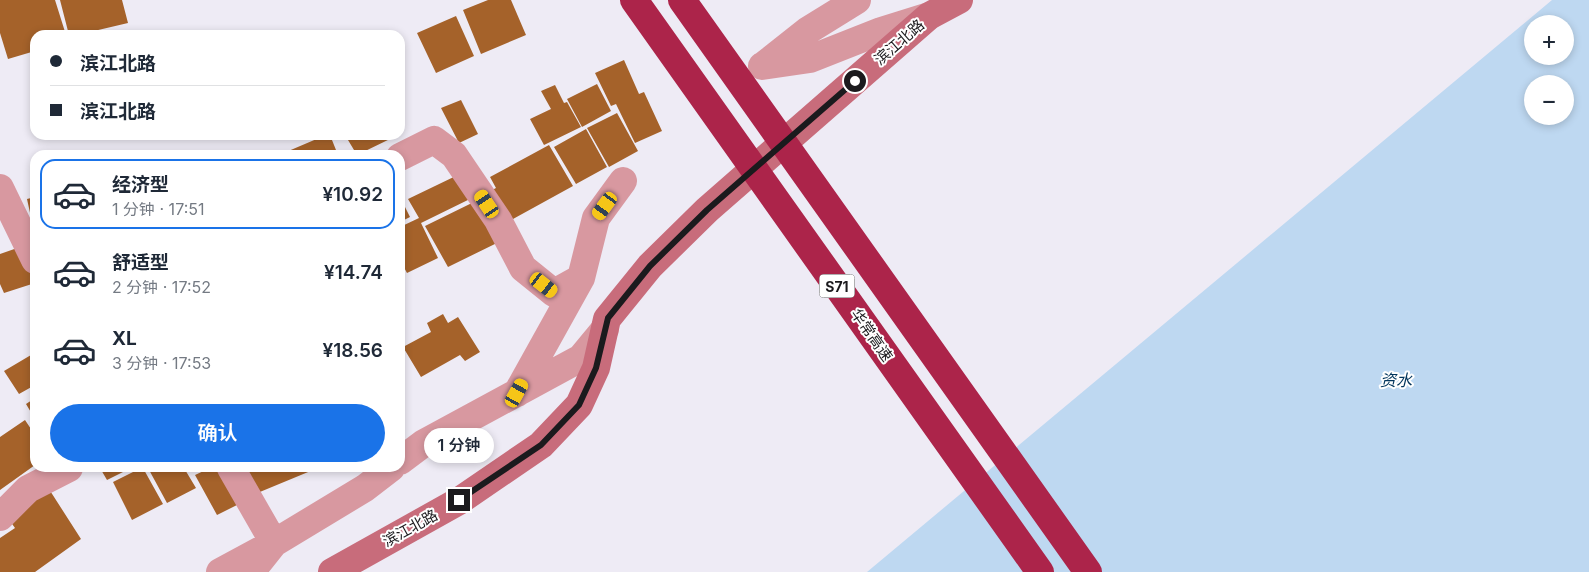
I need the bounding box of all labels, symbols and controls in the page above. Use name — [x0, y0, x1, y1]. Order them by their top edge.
street label: 滨江北路 — [870, 15, 928, 69]
map controls — [1524, 15, 1574, 125]
button: + — [1524, 15, 1574, 65]
text: 滨江北路 — [80, 52, 156, 75]
route start — [844, 70, 866, 92]
button: − — [1524, 75, 1574, 125]
text: 滨江北路 — [80, 100, 156, 123]
icon: car — [52, 172, 97, 217]
text: 经济型 — [112, 173, 169, 196]
text: ¥10.92 — [322, 183, 383, 206]
car — [472, 187, 501, 221]
car — [590, 189, 619, 223]
text: 1 分钟 · 17:51 — [112, 199, 205, 219]
icon: car — [52, 250, 97, 295]
text: 舒适型 — [112, 251, 169, 274]
text: ¥14.74 — [324, 261, 383, 284]
car — [527, 270, 560, 300]
road number: S71 — [820, 274, 854, 298]
text: 2 分钟 · 17:52 — [112, 277, 211, 297]
street label: 华常高速 — [847, 305, 897, 365]
text: XL — [112, 327, 137, 350]
icon: car — [52, 328, 97, 373]
text: ¥18.56 — [323, 339, 383, 362]
text: 3 分钟 · 17:53 — [112, 353, 211, 373]
water label: 资水 — [1380, 370, 1413, 390]
car — [503, 376, 530, 410]
button: 确认 — [50, 404, 385, 462]
callout: 1 分钟 — [424, 428, 494, 462]
text: 1 分钟 — [438, 435, 480, 455]
route end — [448, 489, 470, 511]
street label: 滨江北路 — [379, 505, 441, 551]

